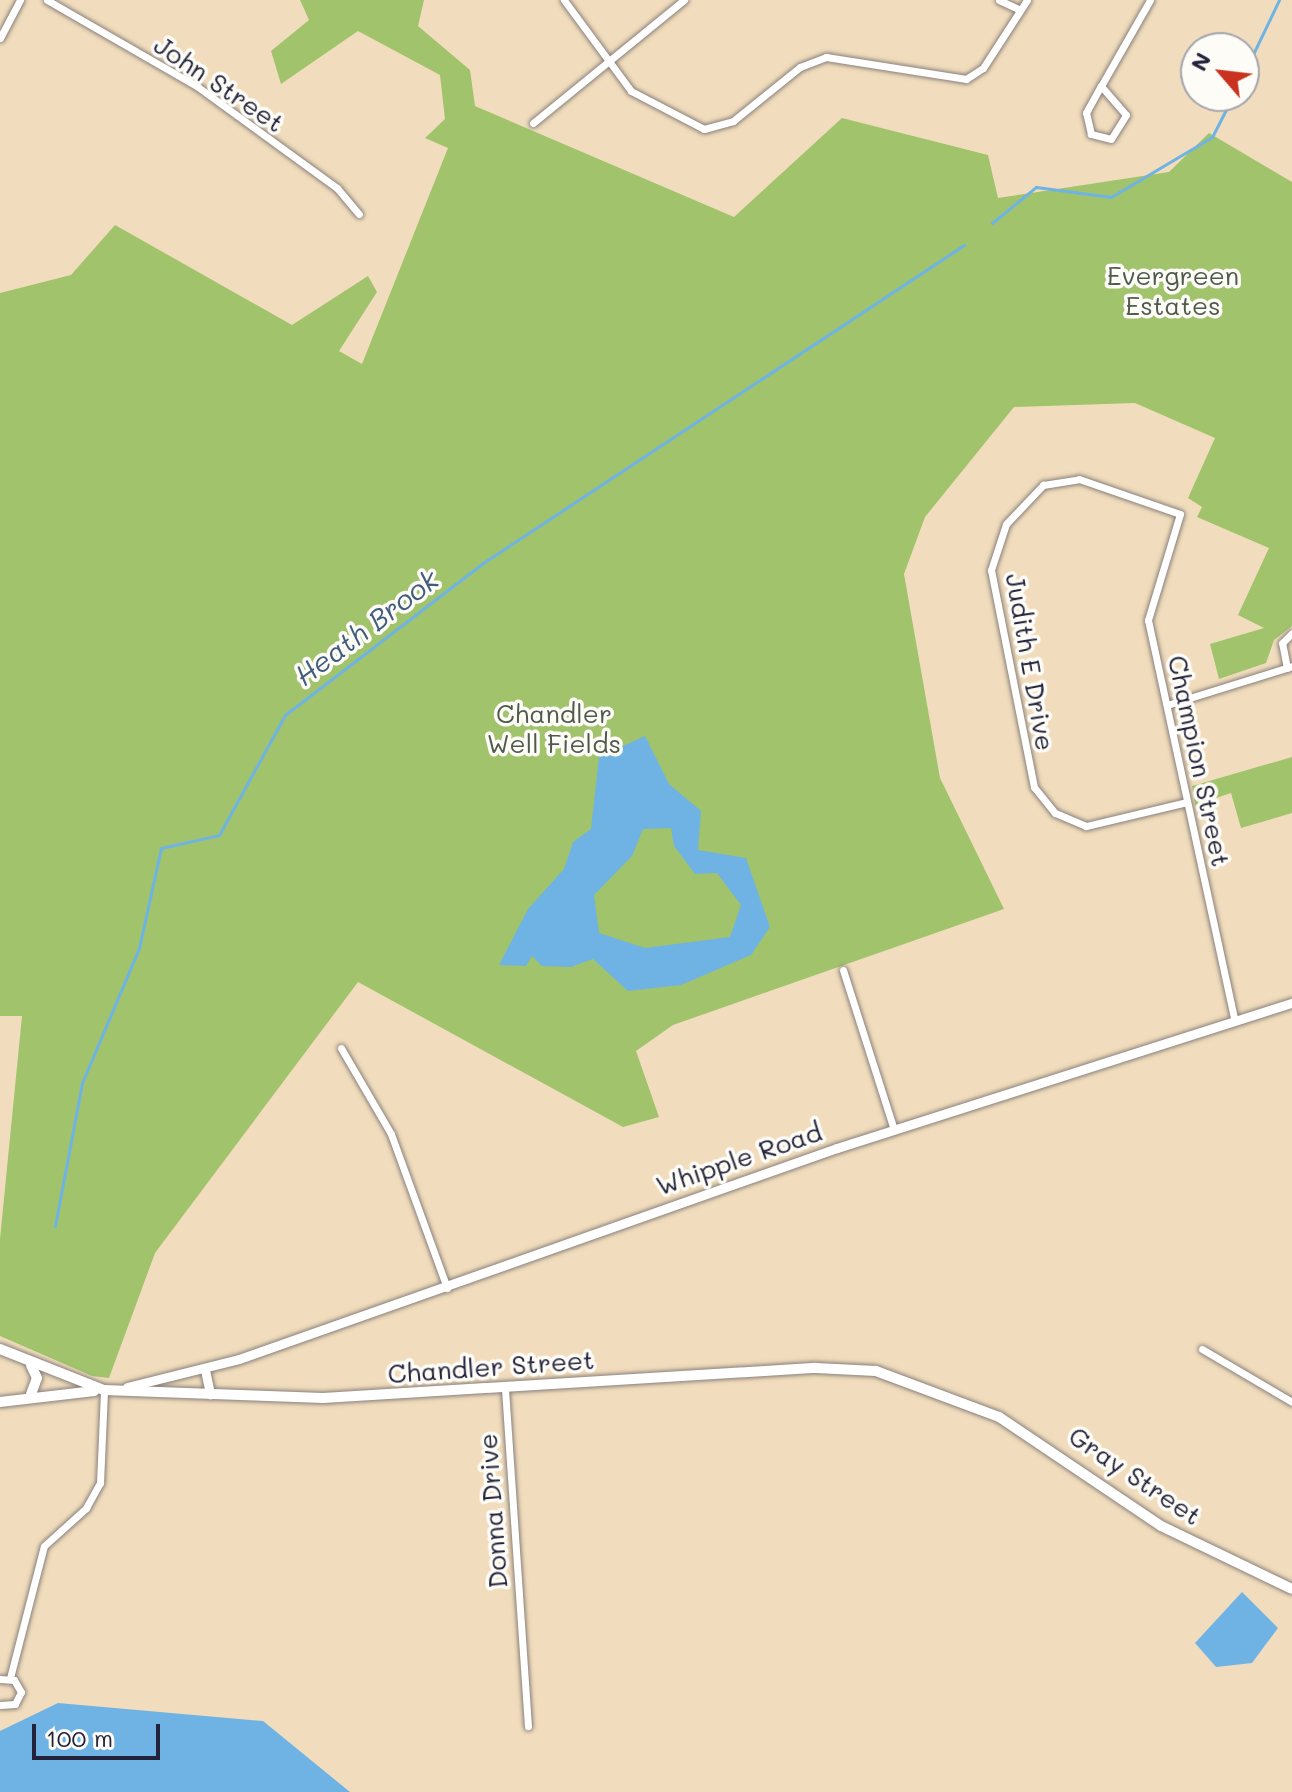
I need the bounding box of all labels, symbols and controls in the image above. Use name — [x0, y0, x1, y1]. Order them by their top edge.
street label: John Street — [148, 29, 290, 139]
north arrow — [1180, 32, 1260, 112]
text: N — [1183, 47, 1217, 76]
park label: Evergreen Estates — [1107, 260, 1239, 322]
water label: Heath Brook — [287, 562, 445, 692]
street label: Judith E Drive — [999, 571, 1061, 753]
street label: Champion Street — [1161, 653, 1237, 869]
park label: Chandler Well Fields — [487, 698, 621, 760]
street label: Whipple Road — [652, 1116, 826, 1202]
street label: Chandler Street — [387, 1344, 595, 1390]
street label: Gray Street — [1063, 1420, 1207, 1532]
street label: Donna Drive — [472, 1432, 514, 1590]
scale bar — [36, 1708, 164, 1758]
text: 100 m — [46, 1722, 113, 1753]

